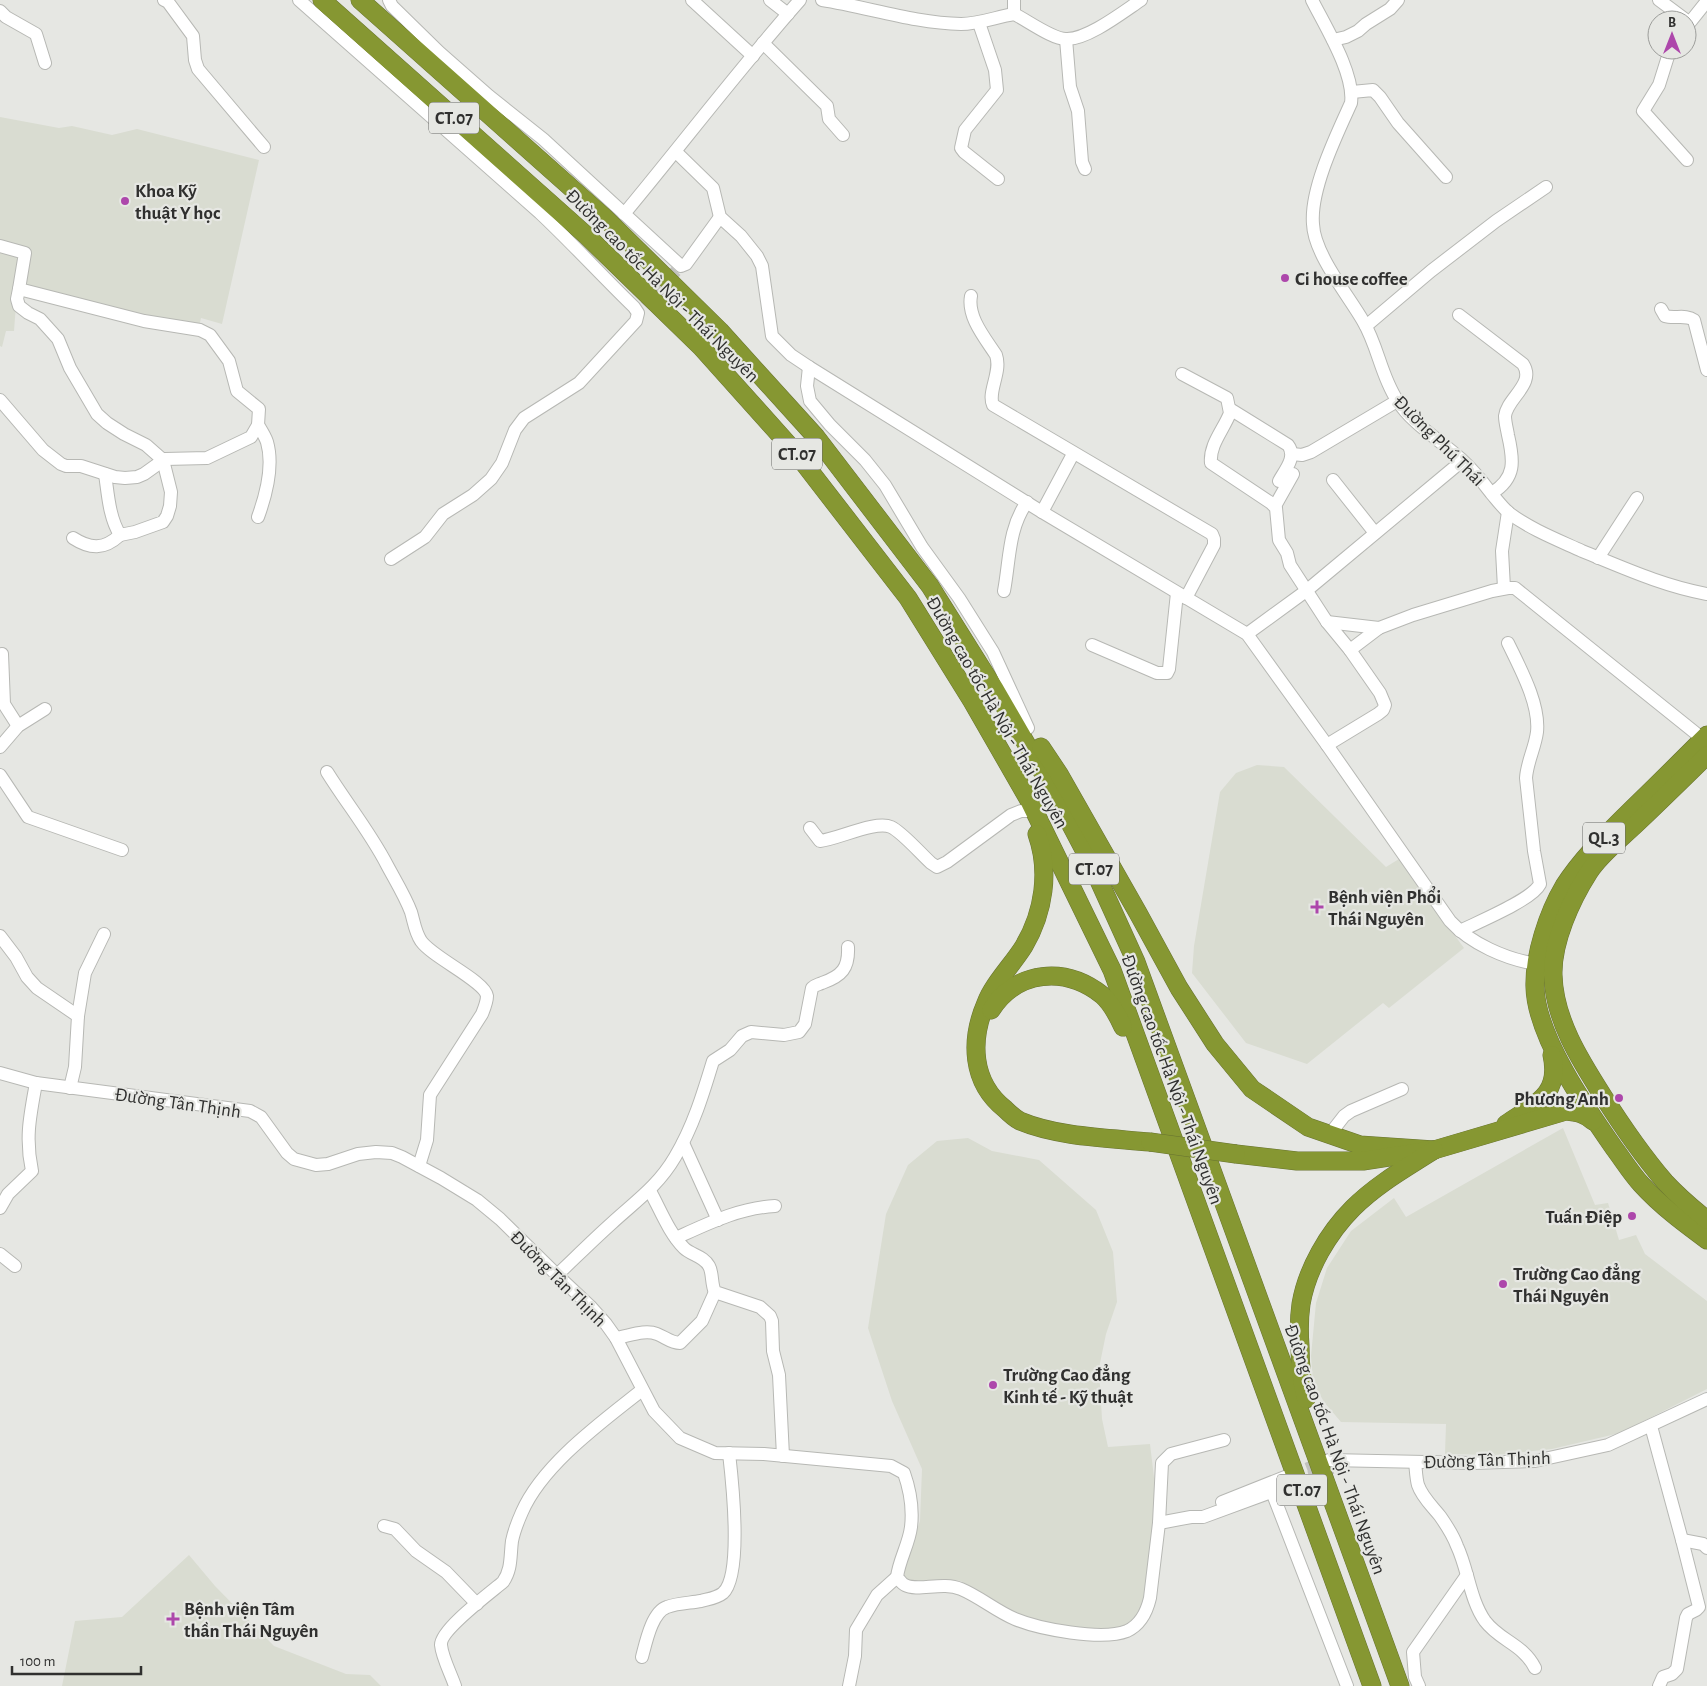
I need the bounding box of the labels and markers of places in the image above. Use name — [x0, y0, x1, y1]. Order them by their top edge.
place label: Khoa Kỹ thuật Y học — [135, 182, 221, 223]
marker: Khoa Kỹ thuật Y học — [119, 195, 131, 207]
place label: Ci house coffee — [1295, 270, 1408, 289]
marker: Ci house coffee — [1279, 272, 1291, 284]
place label: Bệnh viện Phổi Thái Nguyên — [1328, 886, 1441, 929]
marker: Bệnh viện Phổi Thái Nguyên — [1310, 900, 1324, 914]
place label: Phương Anh — [1514, 1090, 1609, 1109]
marker: Phương Anh — [1613, 1092, 1625, 1104]
place label: Tuấn Điệp — [1545, 1207, 1622, 1227]
marker: Tuấn Điệp — [1626, 1210, 1638, 1222]
place label: Trường Cao đẳng Thái Nguyên — [1513, 1263, 1641, 1306]
marker: Trường Cao đẳng Thái Nguyên — [1497, 1278, 1509, 1290]
place label: Trường Cao đẳng Kinh tế - Kỹ thuật — [1003, 1364, 1134, 1407]
marker: Trường Cao đẳng Kinh tế - Kỹ thuật — [987, 1379, 999, 1391]
place label: Bệnh viện Tâm thần Thái Nguyên — [184, 1600, 319, 1641]
marker: Bệnh viện Tâm thần Thái Nguyên — [166, 1612, 180, 1626]

